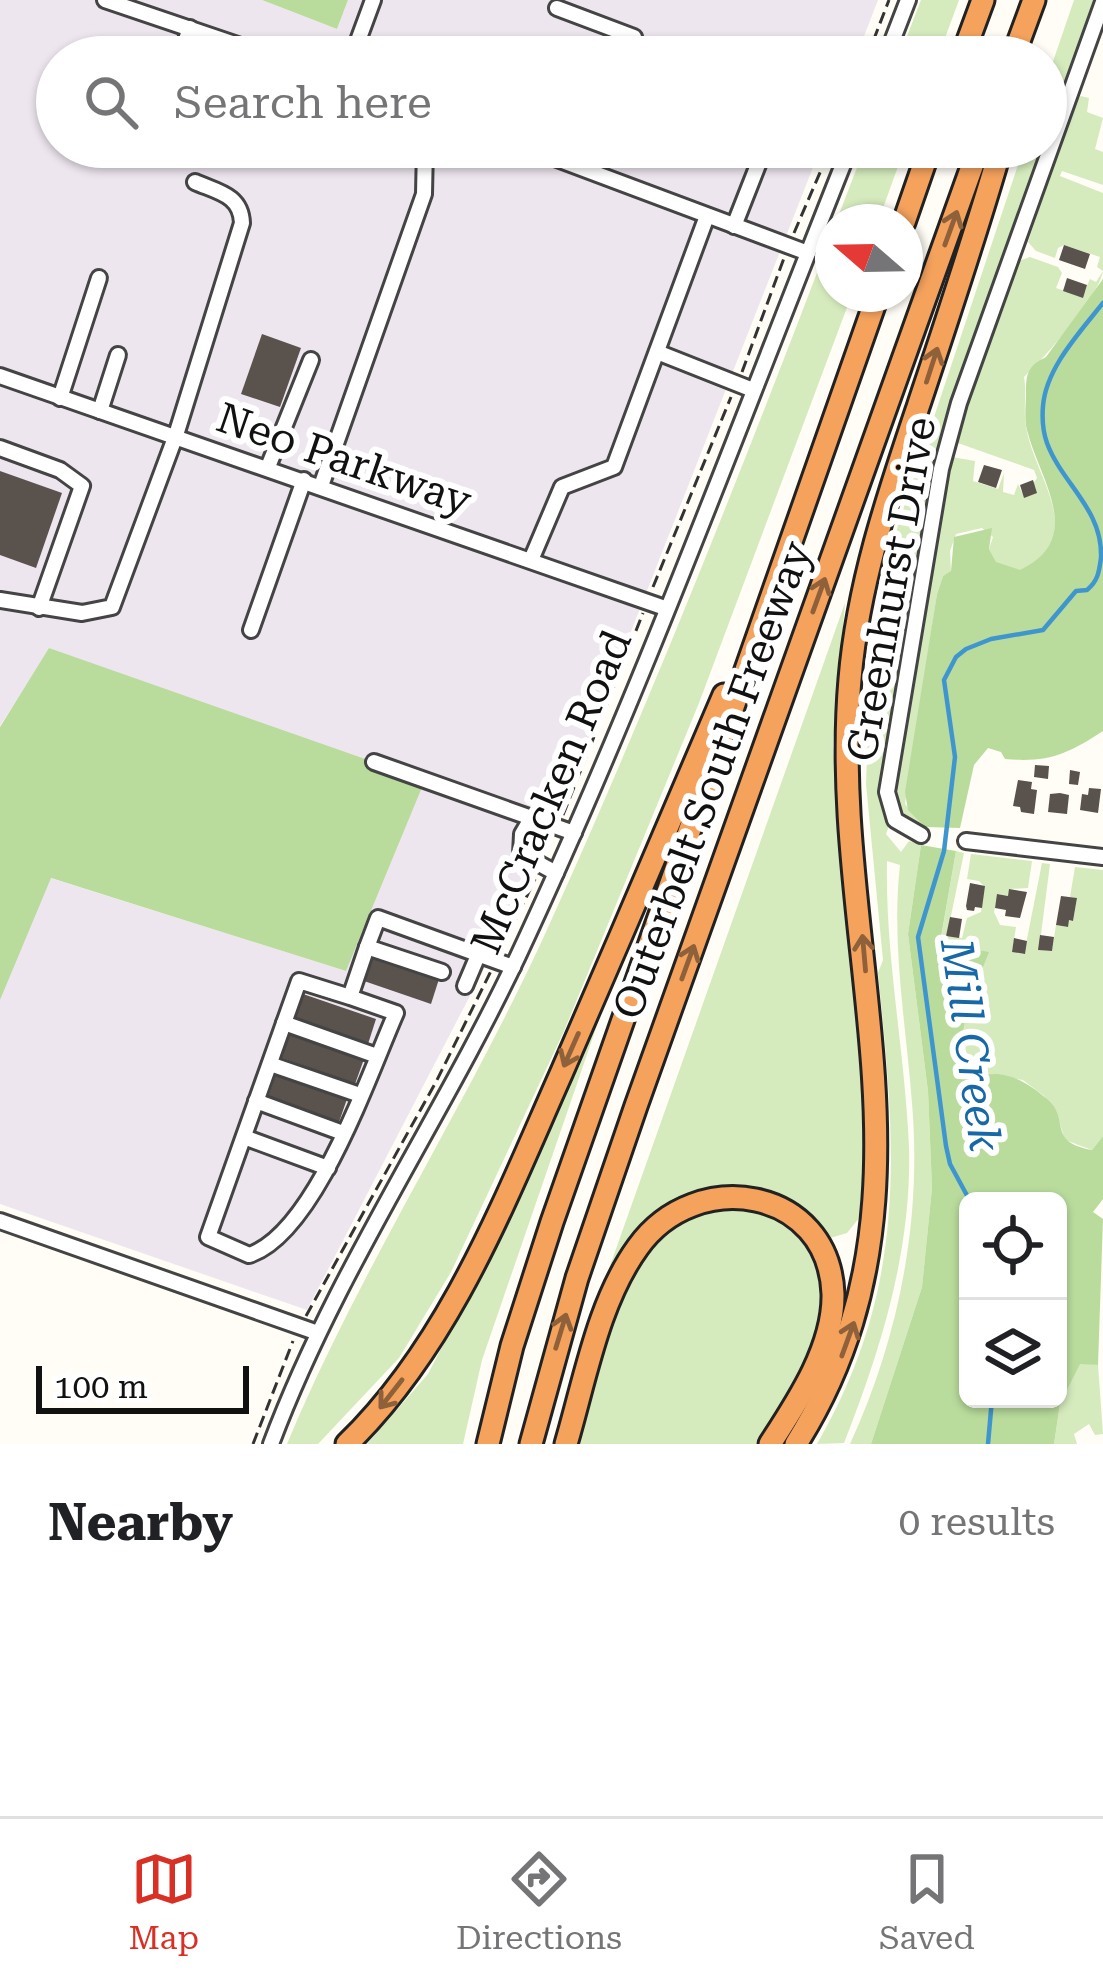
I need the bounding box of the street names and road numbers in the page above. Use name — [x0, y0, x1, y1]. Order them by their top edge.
street label: Neo Parkway — [210, 393, 478, 525]
street label: Greenhurst Drive — [837, 413, 945, 765]
street label: Outerbelt South Freeway — [603, 534, 821, 1025]
street label: McCracken Road — [461, 623, 641, 961]

